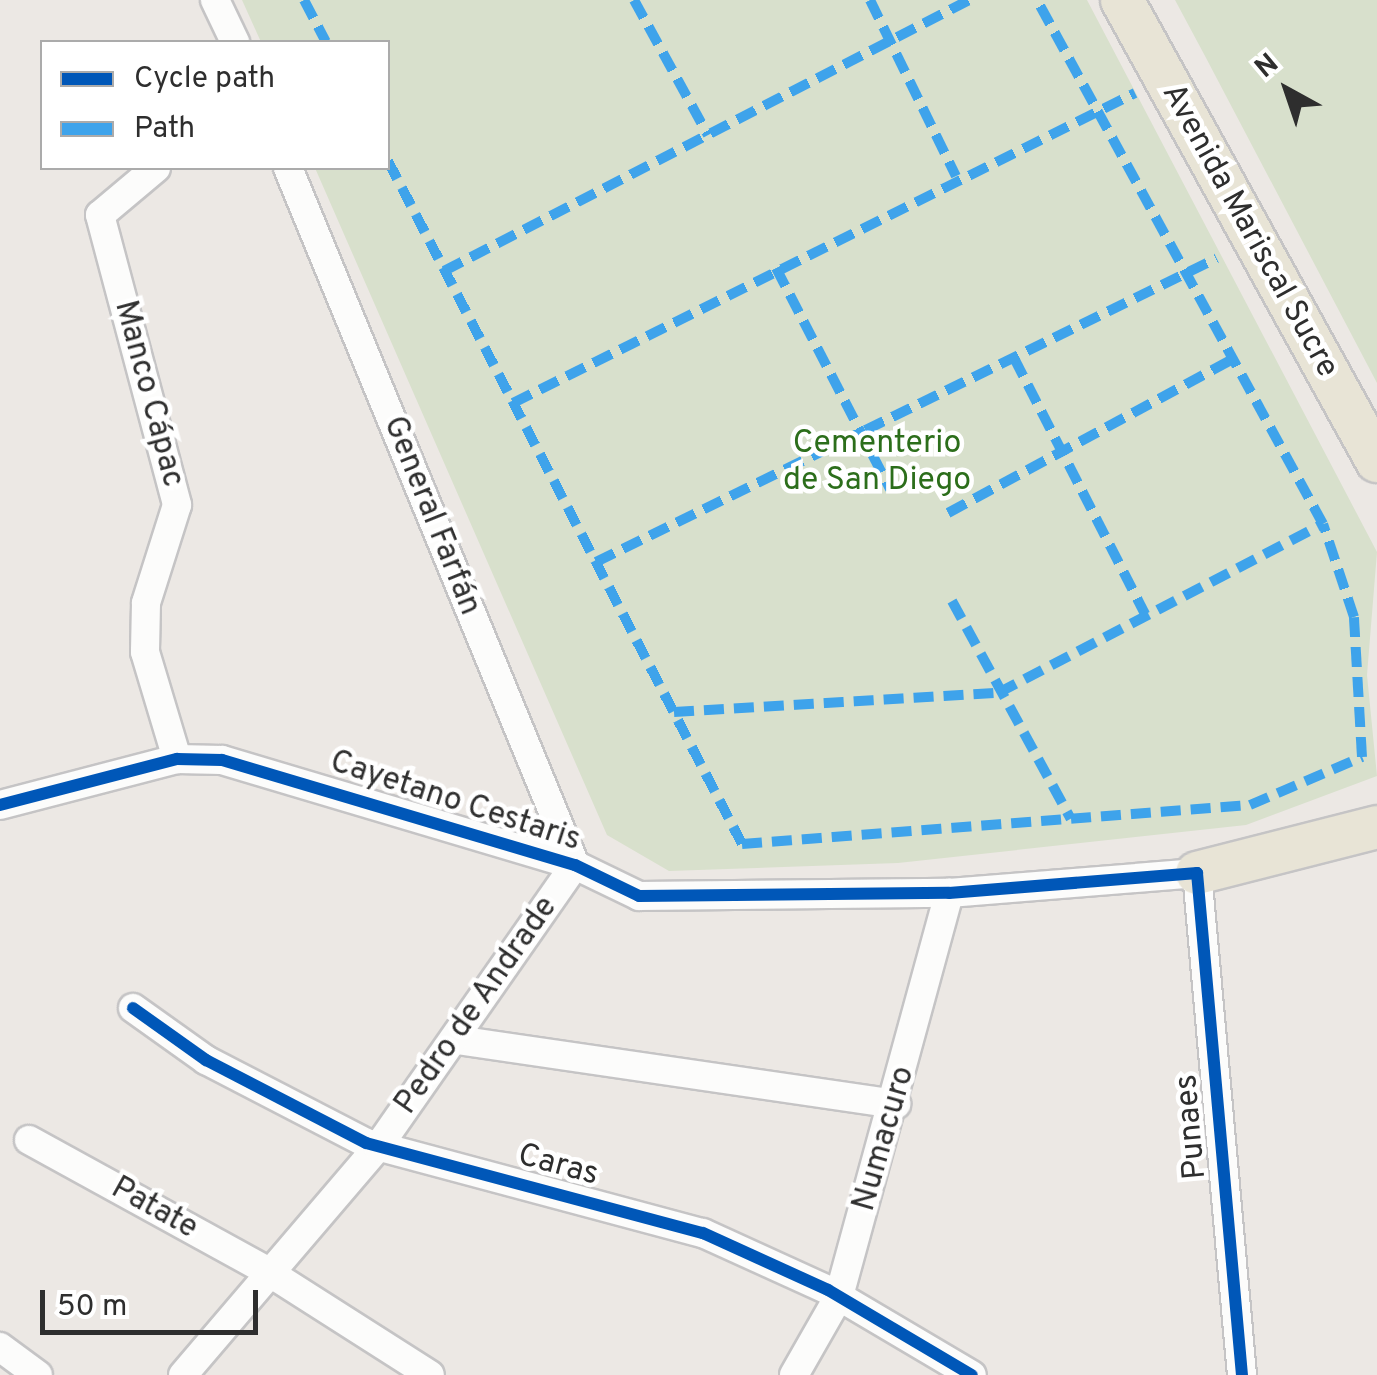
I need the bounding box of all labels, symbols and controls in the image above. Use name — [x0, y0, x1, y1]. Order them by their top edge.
legend — [40, 40, 390, 170]
north arrow — [1237, 40, 1337, 140]
text: N — [1248, 47, 1287, 87]
text: Cycle path — [134, 61, 275, 98]
street label: Avenida Mariscal Sucre — [1152, 77, 1346, 385]
text: Path — [134, 111, 195, 148]
street label: Manco Cápac — [105, 297, 191, 491]
street label: General Farfán — [374, 411, 488, 621]
park label: Cementerio de San Diego — [783, 426, 971, 501]
street label: Cayetano Cestaris — [325, 743, 585, 861]
street label: Pedro de Andrade — [387, 889, 567, 1123]
street label: Numacuro — [846, 1062, 924, 1216]
street label: Punaes — [1168, 1073, 1216, 1181]
street label: Caras — [514, 1137, 602, 1195]
street label: Patate — [104, 1170, 204, 1248]
scale bar — [45, 1270, 262, 1332]
text: 50 m — [57, 1289, 127, 1326]

